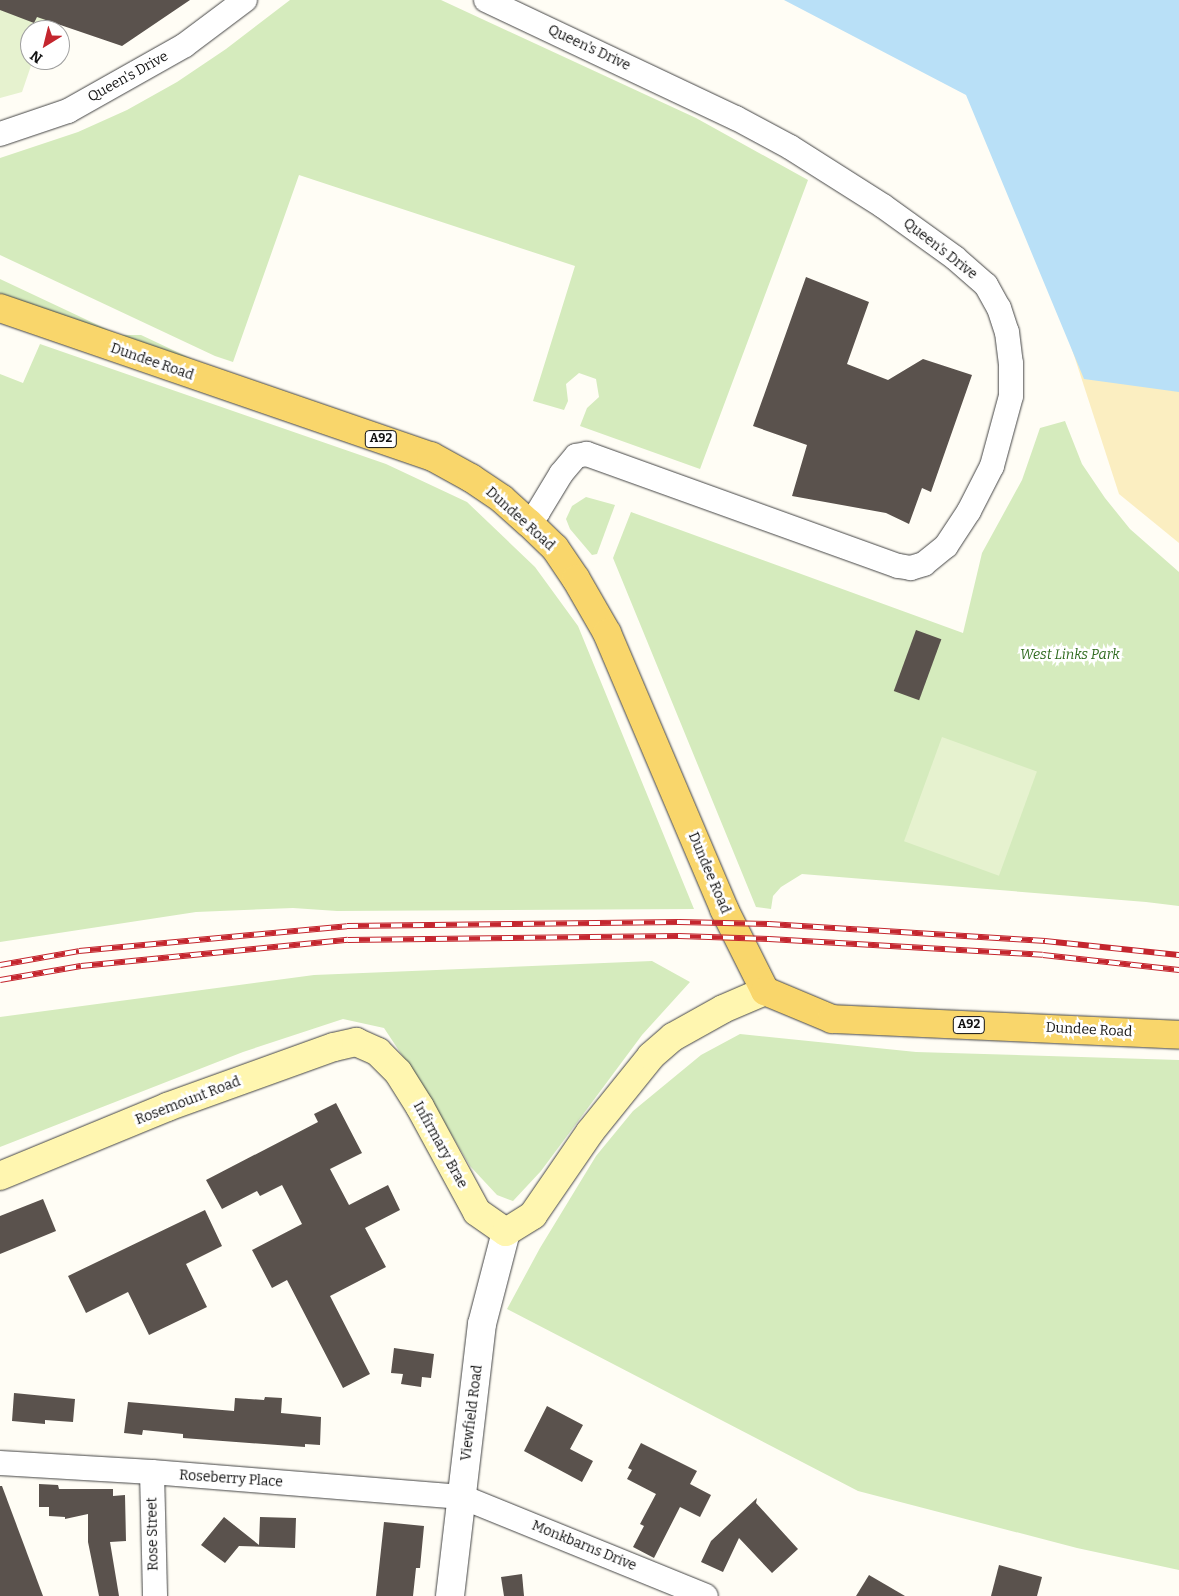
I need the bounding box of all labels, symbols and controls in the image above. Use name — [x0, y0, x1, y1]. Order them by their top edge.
north arrow — [20, 20, 70, 70]
street label: Queen's Drive — [545, 22, 633, 74]
text: N — [27, 47, 46, 67]
street label: Queen's Drive — [85, 48, 171, 106]
street label: Queen's Drive — [900, 215, 980, 283]
street label: Dundee Road — [108, 340, 196, 384]
road number: A92 — [365, 429, 397, 448]
street label: Dundee Road — [482, 484, 558, 554]
park label: West Links Park — [1020, 647, 1120, 663]
street label: Dundee Road — [684, 830, 734, 916]
road number: A92 — [953, 1016, 985, 1034]
street label: Dundee Road — [1045, 1019, 1133, 1041]
street label: Rosemount Road — [133, 1073, 243, 1129]
street label: Infirmary Brae — [409, 1099, 471, 1191]
street label: Viewfield Road — [458, 1364, 486, 1462]
street label: Roseberry Place — [179, 1467, 283, 1491]
street label: Rose Street — [144, 1497, 162, 1571]
street label: Monkbarns Drive — [529, 1517, 639, 1575]

